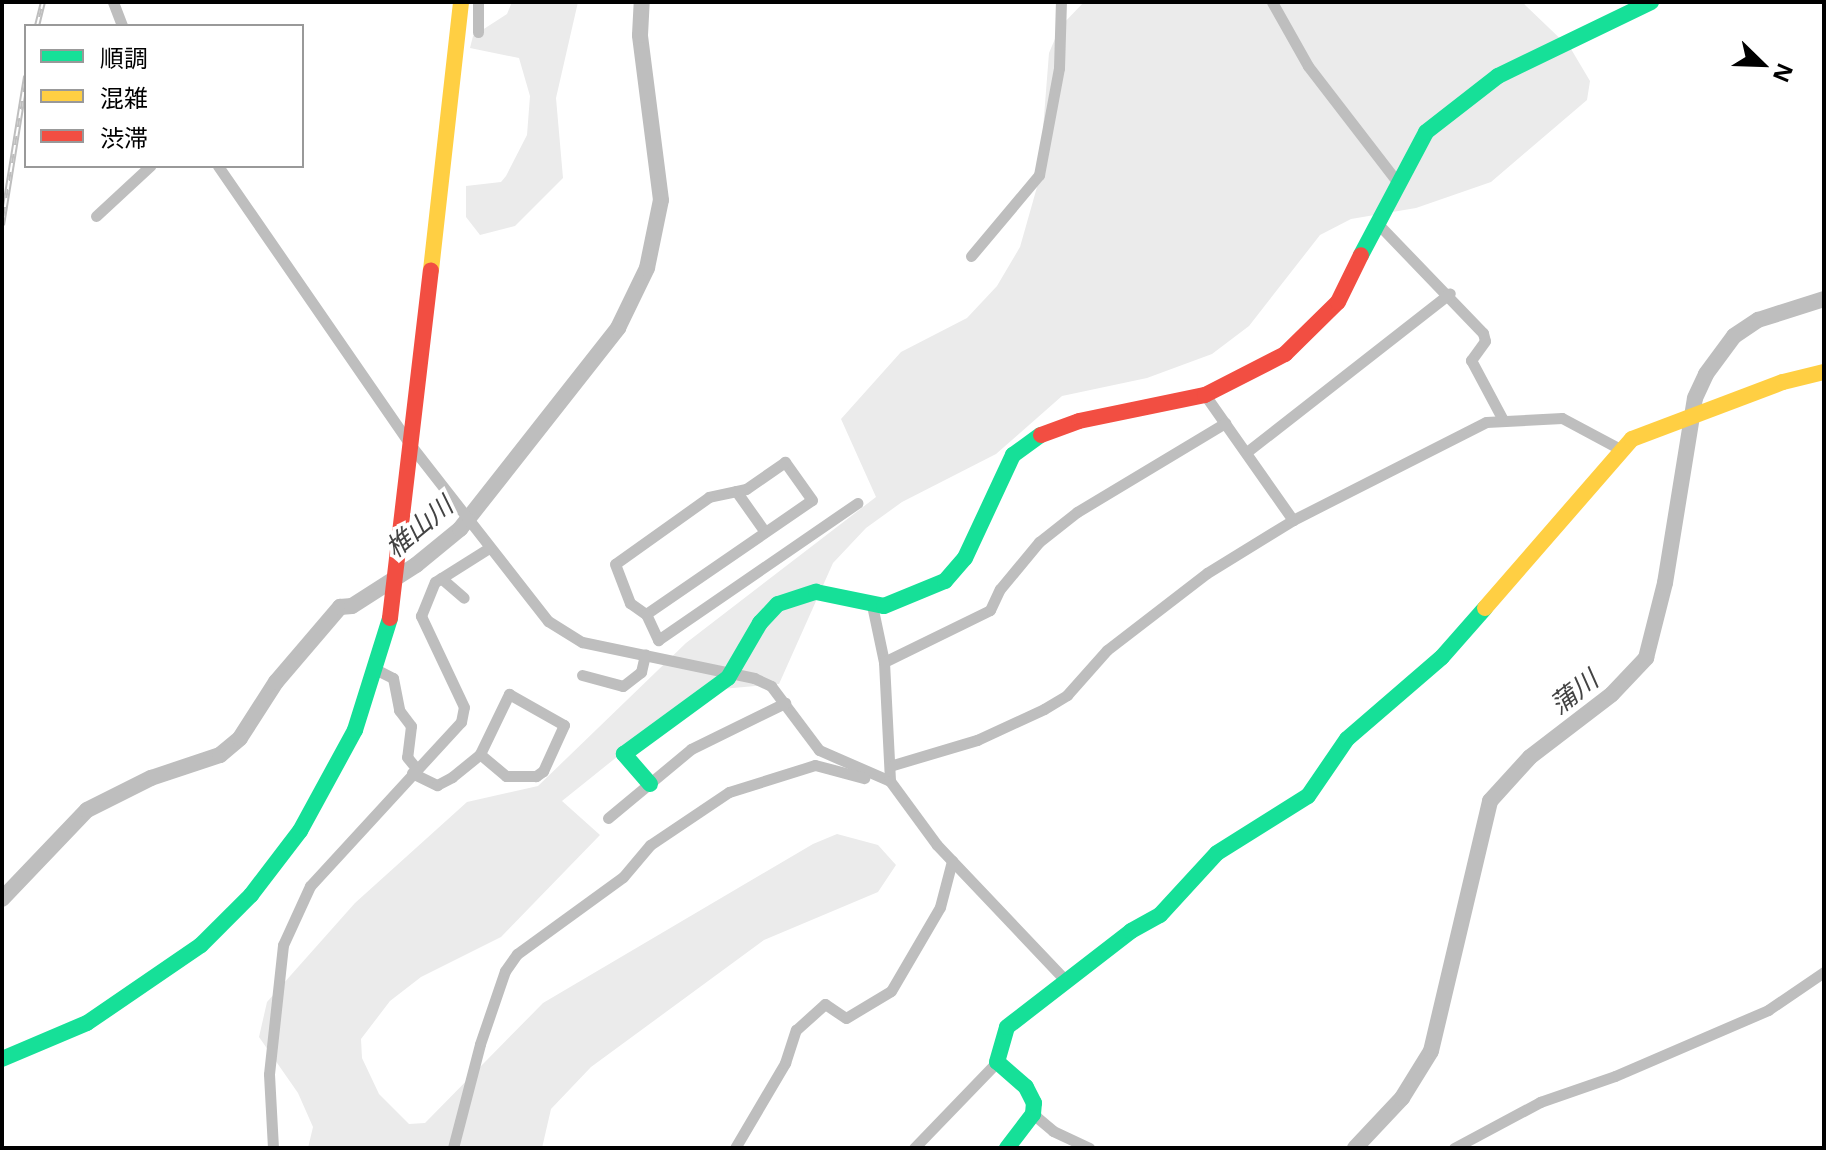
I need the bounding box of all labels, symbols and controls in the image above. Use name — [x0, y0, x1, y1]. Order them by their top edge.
legend — [24, 24, 304, 168]
north arrow — [1722, 24, 1802, 104]
text: 順調 — [100, 41, 148, 74]
text: N — [1767, 59, 1801, 87]
text: 混雑 — [100, 81, 148, 114]
text: 渋滞 — [100, 121, 148, 154]
water label: 椎山川 — [379, 490, 459, 564]
water label: 蒲川 — [1544, 664, 1604, 720]

